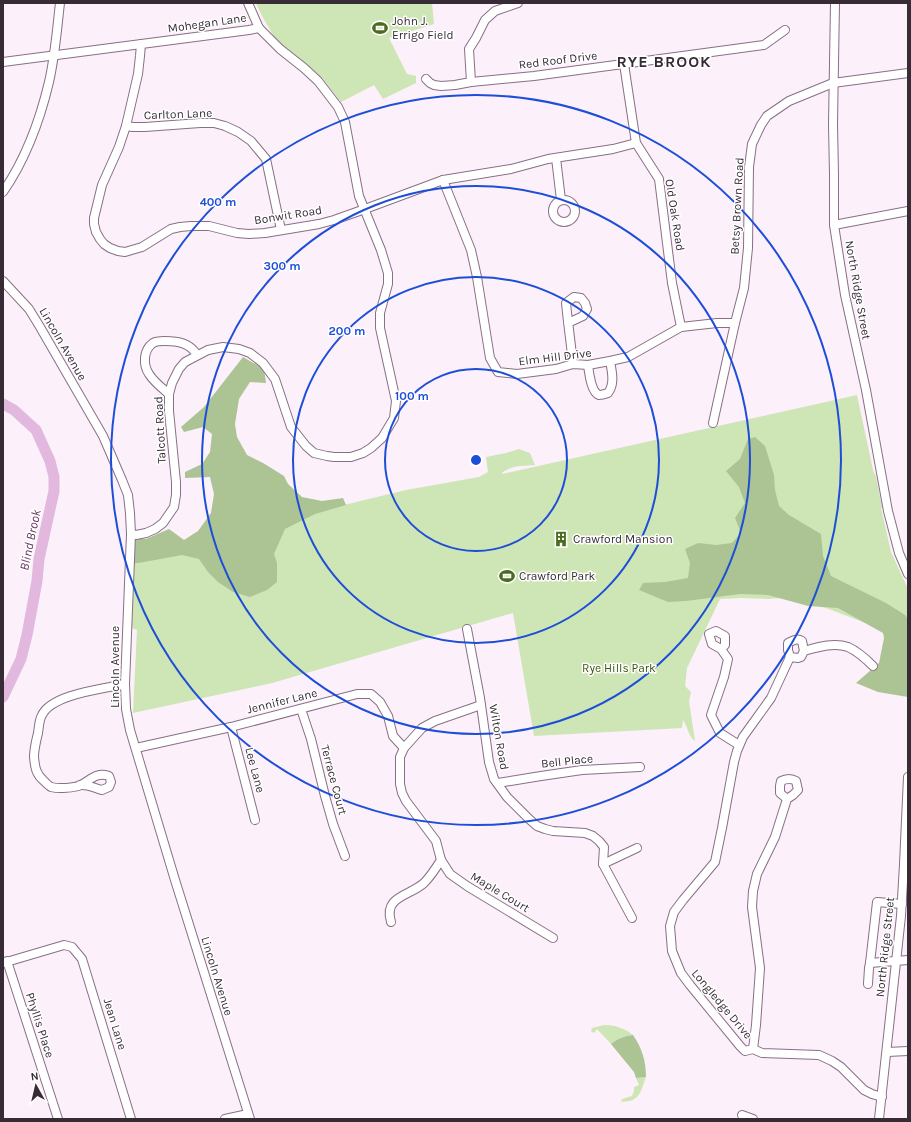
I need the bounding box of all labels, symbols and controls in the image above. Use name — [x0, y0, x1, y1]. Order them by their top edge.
street label: Mohegan Lane — [167, 11, 247, 35]
place label: John J. Errigo Field — [392, 14, 454, 42]
sports icon: John J. Errigo Field — [371, 19, 389, 37]
street label: Red Roof Drive — [518, 48, 598, 72]
district label: RYE BROOK — [616, 52, 712, 71]
street label: Carlton Lane — [144, 106, 212, 122]
street label: Betsy Brown Road — [727, 157, 747, 255]
street label: Old Oak Road — [662, 178, 688, 252]
text: 400 m — [200, 195, 236, 209]
street label: Bonwit Road — [253, 203, 323, 227]
street label: North Ridge Street — [842, 239, 874, 341]
text: 300 m — [263, 259, 301, 273]
street label: Lincoln Avenue — [36, 305, 90, 383]
text: 200 m — [329, 324, 365, 338]
street label: Elm Hill Drive — [518, 346, 592, 368]
text: 100 m — [395, 389, 429, 403]
street label: Talcott Road — [151, 396, 169, 464]
centre of rings — [469, 453, 483, 467]
water label: Blind Brook — [16, 508, 44, 572]
building icon: Crawford Mansion — [552, 530, 570, 548]
place label: Crawford Mansion — [573, 532, 673, 546]
sports icon: Crawford Park — [498, 567, 516, 585]
place label: Crawford Park — [519, 569, 596, 583]
street label: Lincoln Avenue — [108, 626, 122, 708]
park label: Rye Hills Park — [582, 661, 656, 675]
street label: Jennifer Lane — [245, 685, 319, 717]
street label: Wilton Road — [486, 703, 512, 771]
street label: Terrace Court — [318, 744, 350, 817]
street label: Lee Lane — [242, 746, 268, 794]
street label: Bell Place — [540, 751, 594, 771]
street label: Maple Court — [468, 869, 532, 915]
street label: North Ridge Street — [873, 896, 897, 998]
street label: Lincoln Avenue — [198, 935, 236, 1017]
street label: Longledge Drive — [689, 966, 755, 1042]
street label: Phyllis Place — [23, 991, 57, 1059]
street label: Jean Lane — [101, 996, 129, 1052]
north arrow — [16, 1066, 56, 1106]
text: N — [30, 1070, 39, 1084]

